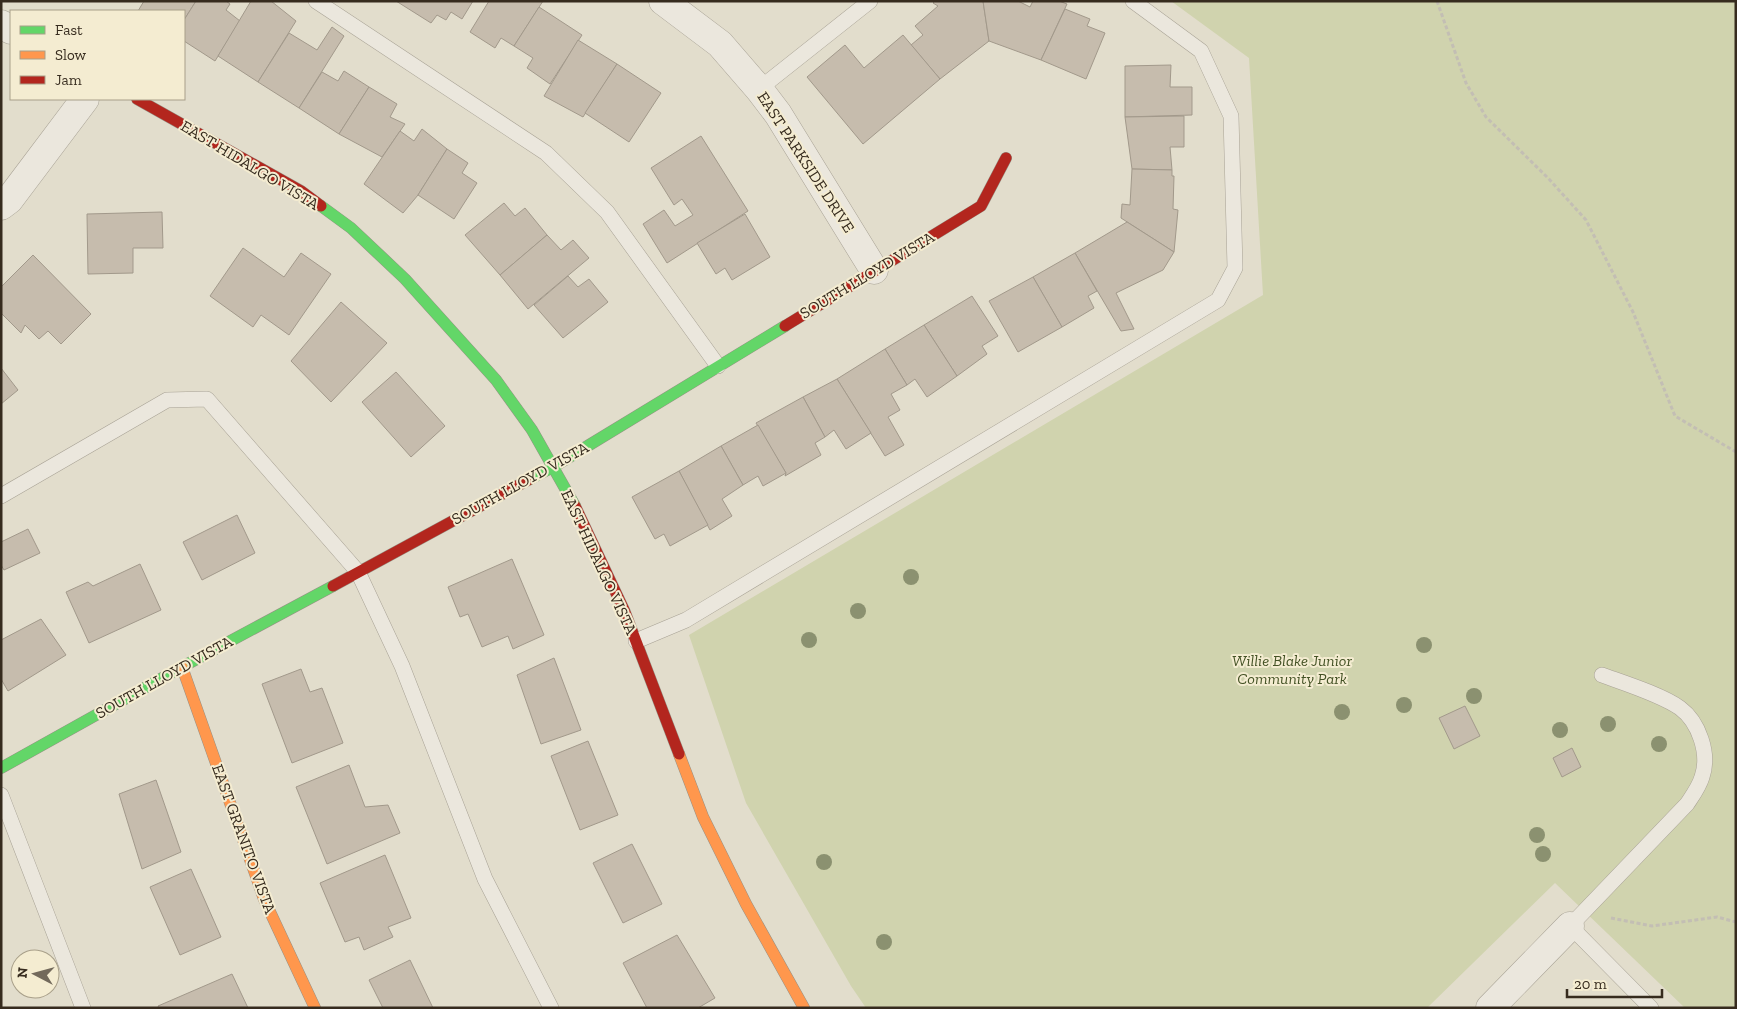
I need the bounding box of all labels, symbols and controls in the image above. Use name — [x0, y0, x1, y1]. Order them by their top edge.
legend — [10, 10, 185, 100]
text: Fast — [55, 21, 83, 39]
text: Slow — [55, 46, 87, 64]
text: Jam — [55, 71, 82, 89]
street label: EAST PARKSIDE DRIVE — [753, 88, 859, 236]
street label: EAST HIDALGO VISTA — [177, 116, 323, 214]
street label: SOUTH LLOYD VISTA — [796, 227, 938, 323]
street label: SOUTH LLOYD VISTA — [448, 437, 592, 528]
street label: EAST HIDALGO VISTA — [557, 486, 641, 638]
street label: SOUTH LLOYD VISTA — [92, 631, 236, 722]
park label: Willie Blake Junior Community Park — [1232, 651, 1352, 688]
street label: EAST GRANITO VISTA — [208, 762, 280, 917]
north arrow — [10, 949, 60, 999]
text: N — [14, 966, 32, 979]
scale bar — [1567, 966, 1662, 998]
text: 20 m — [1574, 975, 1607, 993]

